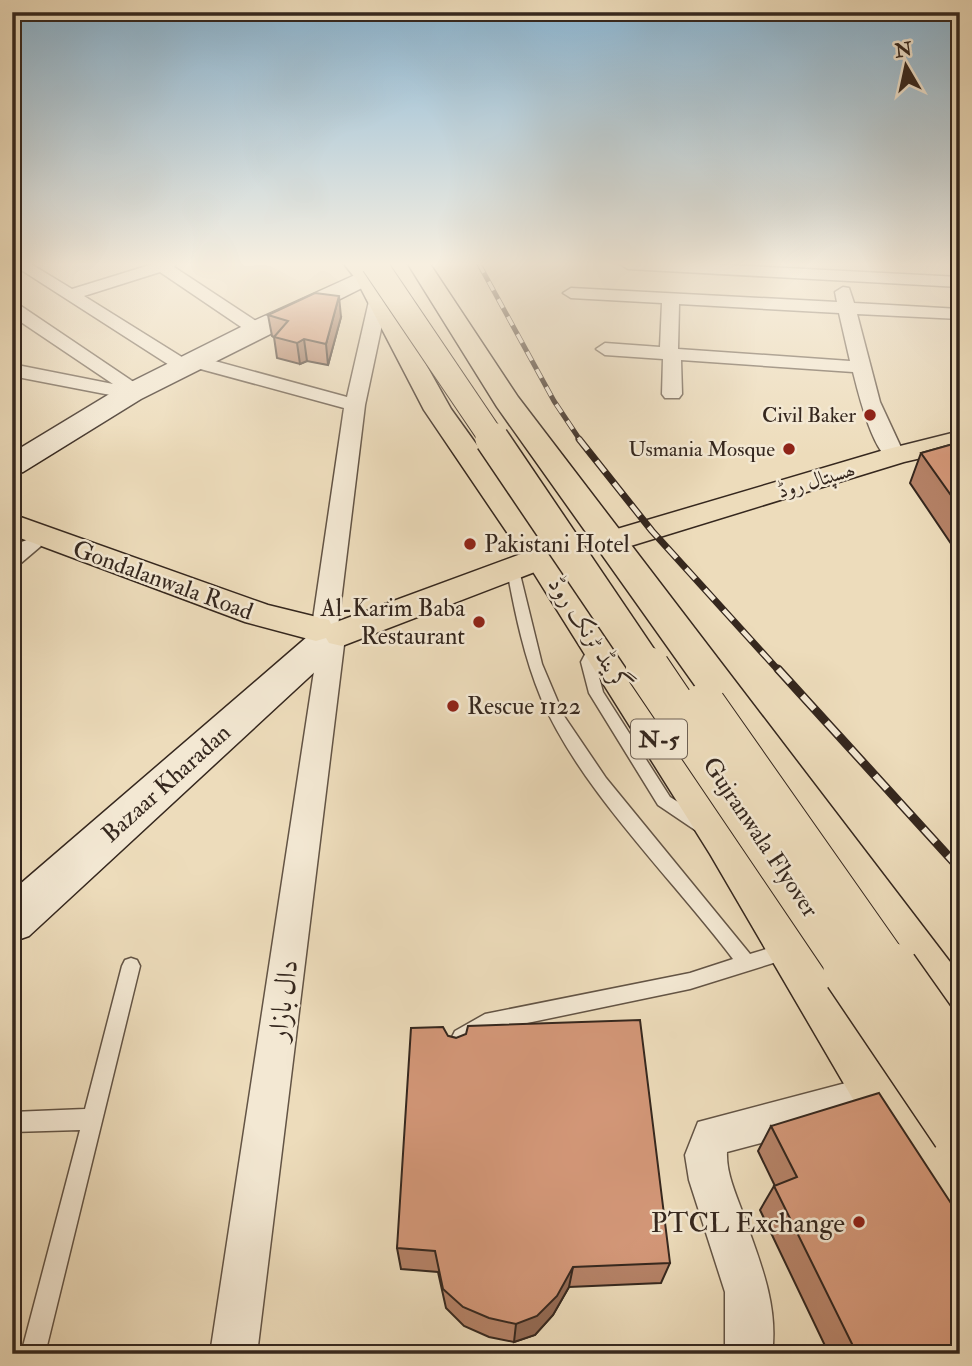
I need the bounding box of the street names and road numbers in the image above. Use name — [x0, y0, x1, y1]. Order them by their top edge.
street label: ھسپتال روڈ — [774, 456, 859, 506]
street label: Gondalanwala Road — [68, 533, 257, 628]
street label: گرینڈ ٹرنک روڈ — [541, 570, 639, 698]
street label: Bazaar Kharadan — [95, 717, 237, 849]
road number: N-5 — [631, 720, 687, 758]
street label: Gujranwala Flyover — [696, 751, 826, 923]
street label: دال بازار — [260, 957, 306, 1046]

